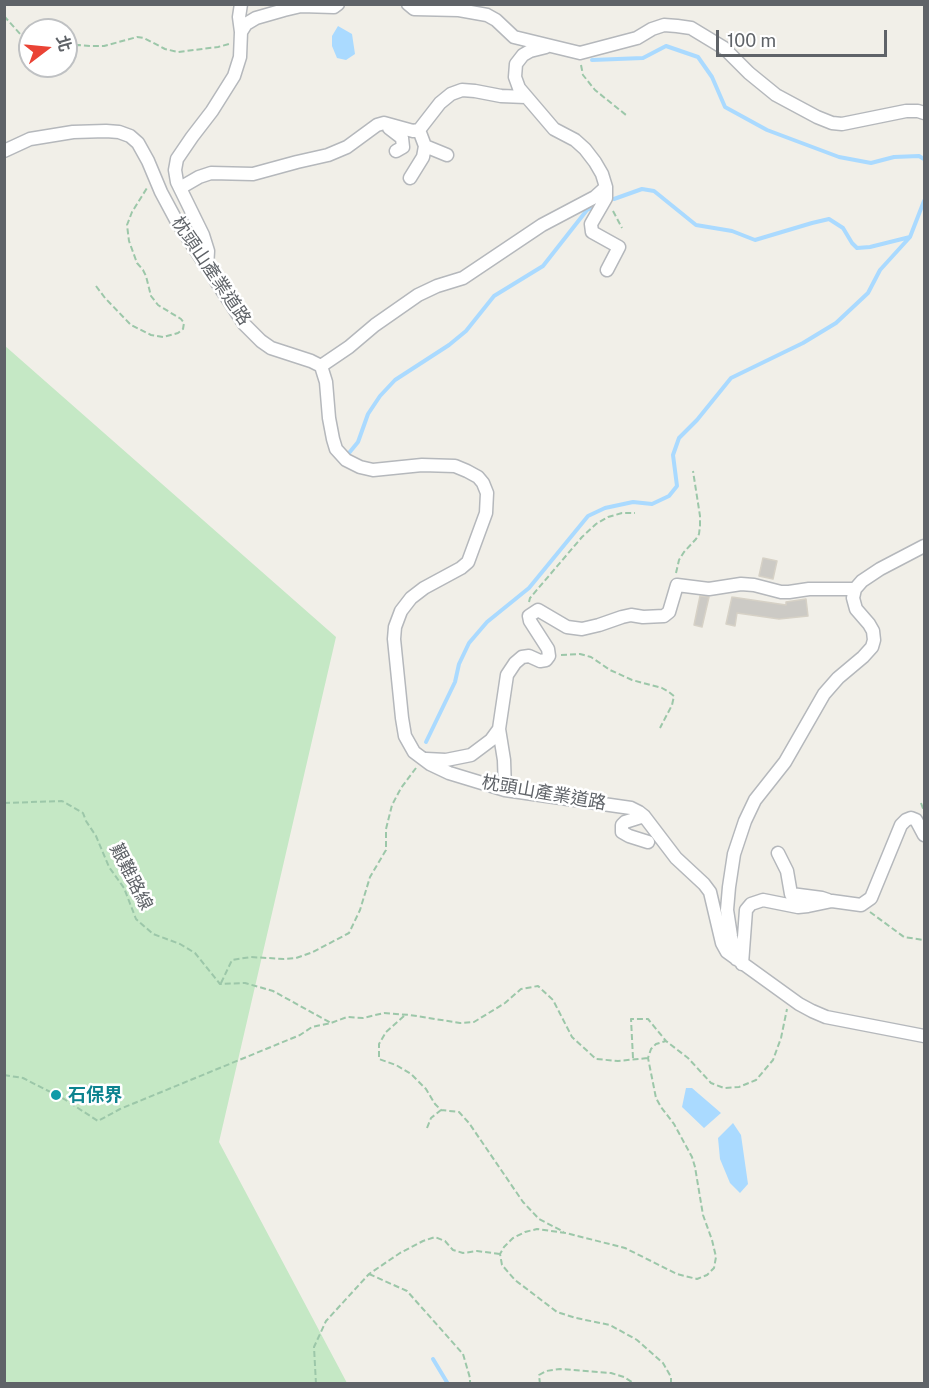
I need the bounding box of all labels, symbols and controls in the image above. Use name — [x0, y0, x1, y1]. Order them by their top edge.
north arrow — [18, 18, 78, 78]
scale bar — [719, 18, 890, 56]
text: 100 m — [727, 30, 776, 51]
text: 北 — [53, 33, 75, 54]
street label: 枕頭山產業道路 — [167, 213, 255, 329]
street label: 枕頭山產業道路 — [480, 771, 608, 815]
street label: 艱難路線 — [105, 840, 157, 914]
place label: 石保界 — [68, 1084, 122, 1106]
marker: 石保界 — [49, 1088, 63, 1102]

